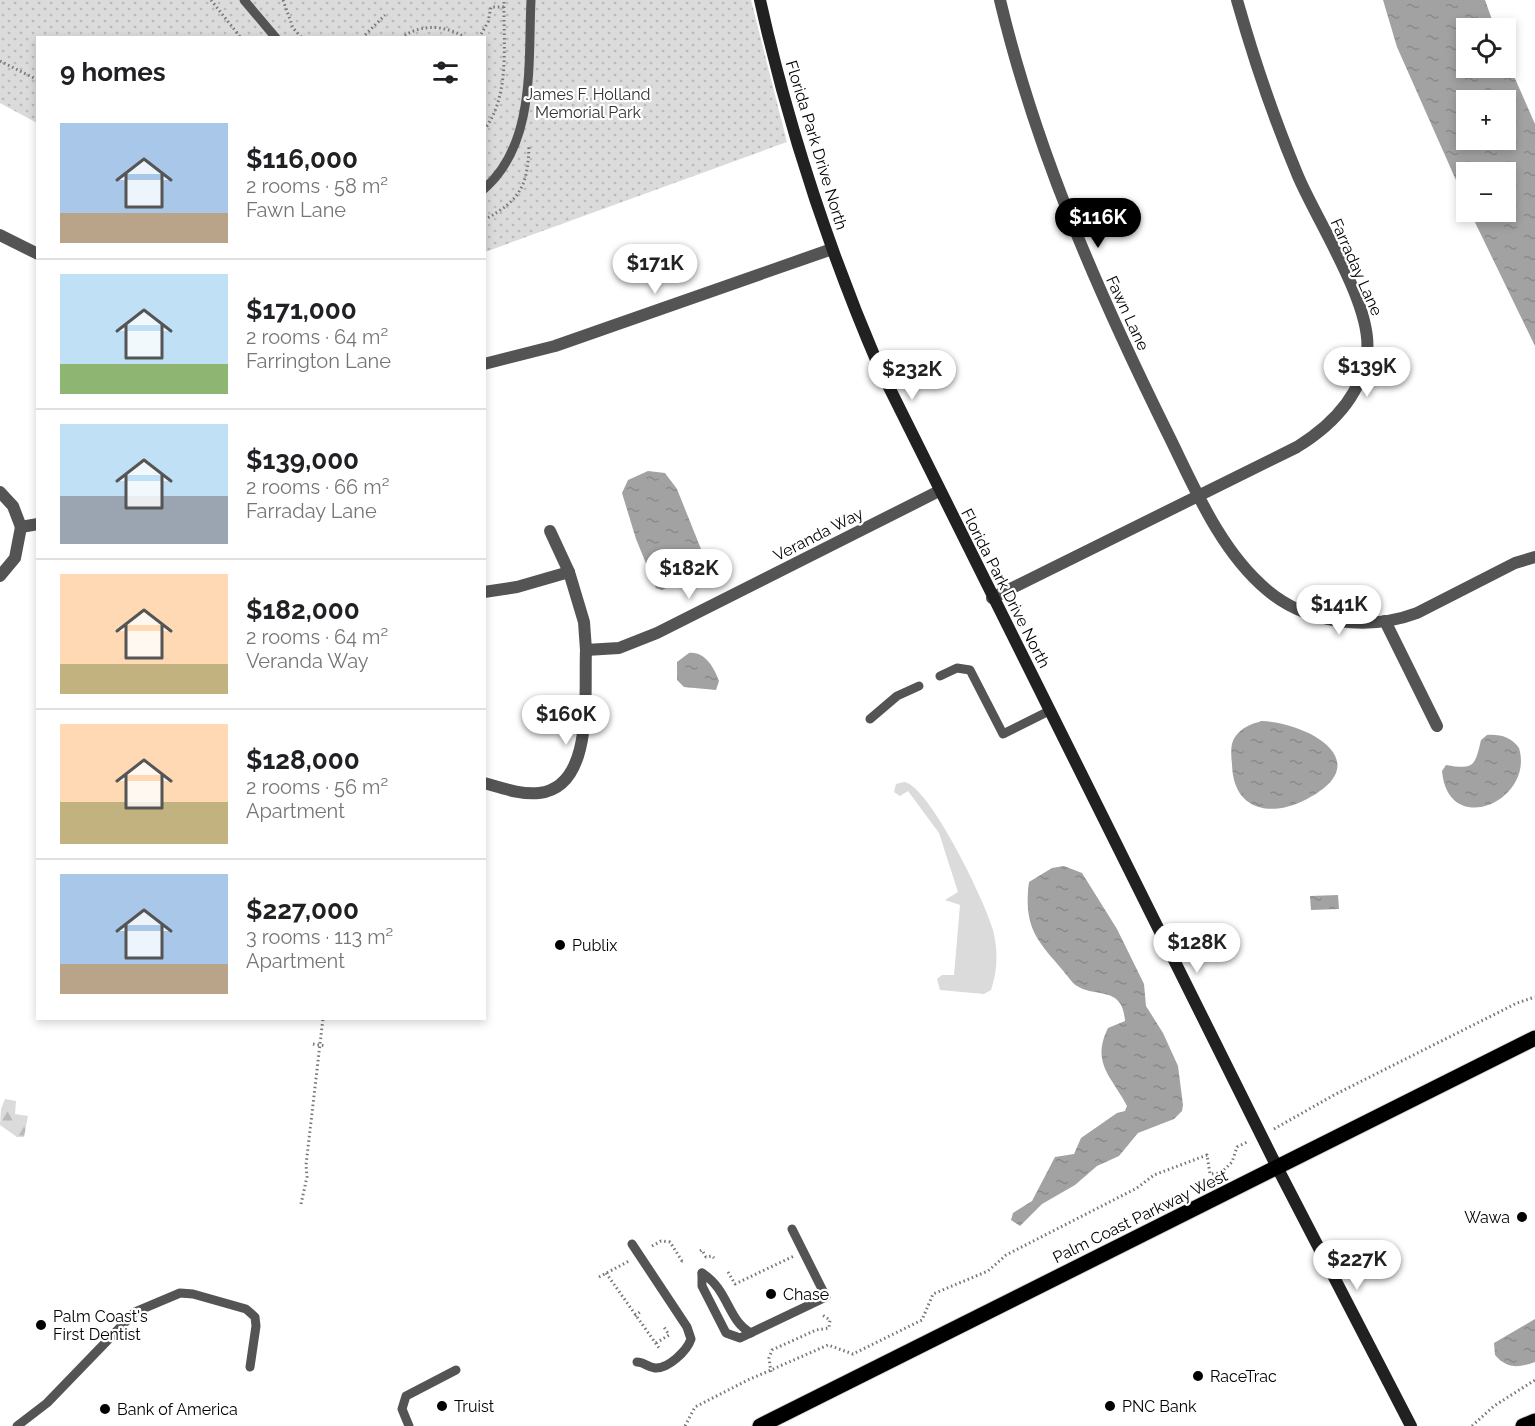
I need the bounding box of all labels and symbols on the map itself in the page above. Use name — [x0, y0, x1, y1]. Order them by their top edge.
street label: Florida Park Drive North — [782, 58, 851, 232]
park label: James F. Holland Memorial Park — [525, 85, 651, 122]
pin: $116K — [1056, 198, 1140, 249]
street label: Farraday Lane — [1327, 216, 1386, 319]
pin: $171K — [613, 244, 697, 295]
street label: Fawn Lane — [1102, 273, 1153, 353]
pin: $139K — [1325, 347, 1409, 398]
pin: $232K — [870, 350, 954, 401]
street label: Veranda Way — [770, 504, 867, 565]
street label: Florida Park Drive North — [957, 505, 1054, 671]
pin: $182K — [647, 549, 731, 600]
pin: $141K — [1297, 585, 1381, 636]
pin: $160K — [524, 695, 608, 746]
pin: $128K — [1155, 923, 1239, 974]
place label: Publix — [572, 936, 617, 955]
marker: Publix — [553, 938, 567, 952]
street label: Palm Coast Parkway West — [1050, 1166, 1231, 1267]
place label: Wawa — [1464, 1208, 1510, 1227]
marker: Wawa — [1515, 1210, 1529, 1224]
pin: $227K — [1315, 1240, 1399, 1291]
place label: Chase — [783, 1285, 829, 1304]
marker: Chase — [764, 1287, 778, 1301]
place label: Palm Coast's First Dentist — [53, 1307, 148, 1344]
marker: Palm Coast's First Dentist — [34, 1318, 48, 1332]
place label: RaceTrac — [1210, 1367, 1277, 1386]
marker: RaceTrac — [1191, 1369, 1205, 1383]
place label: Truist — [454, 1397, 495, 1416]
place label: PNC Bank — [1122, 1397, 1197, 1416]
marker: Truist — [435, 1399, 449, 1413]
marker: PNC Bank — [1103, 1399, 1117, 1413]
place label: Bank of America — [117, 1400, 238, 1419]
marker: Bank of America — [98, 1402, 112, 1416]

